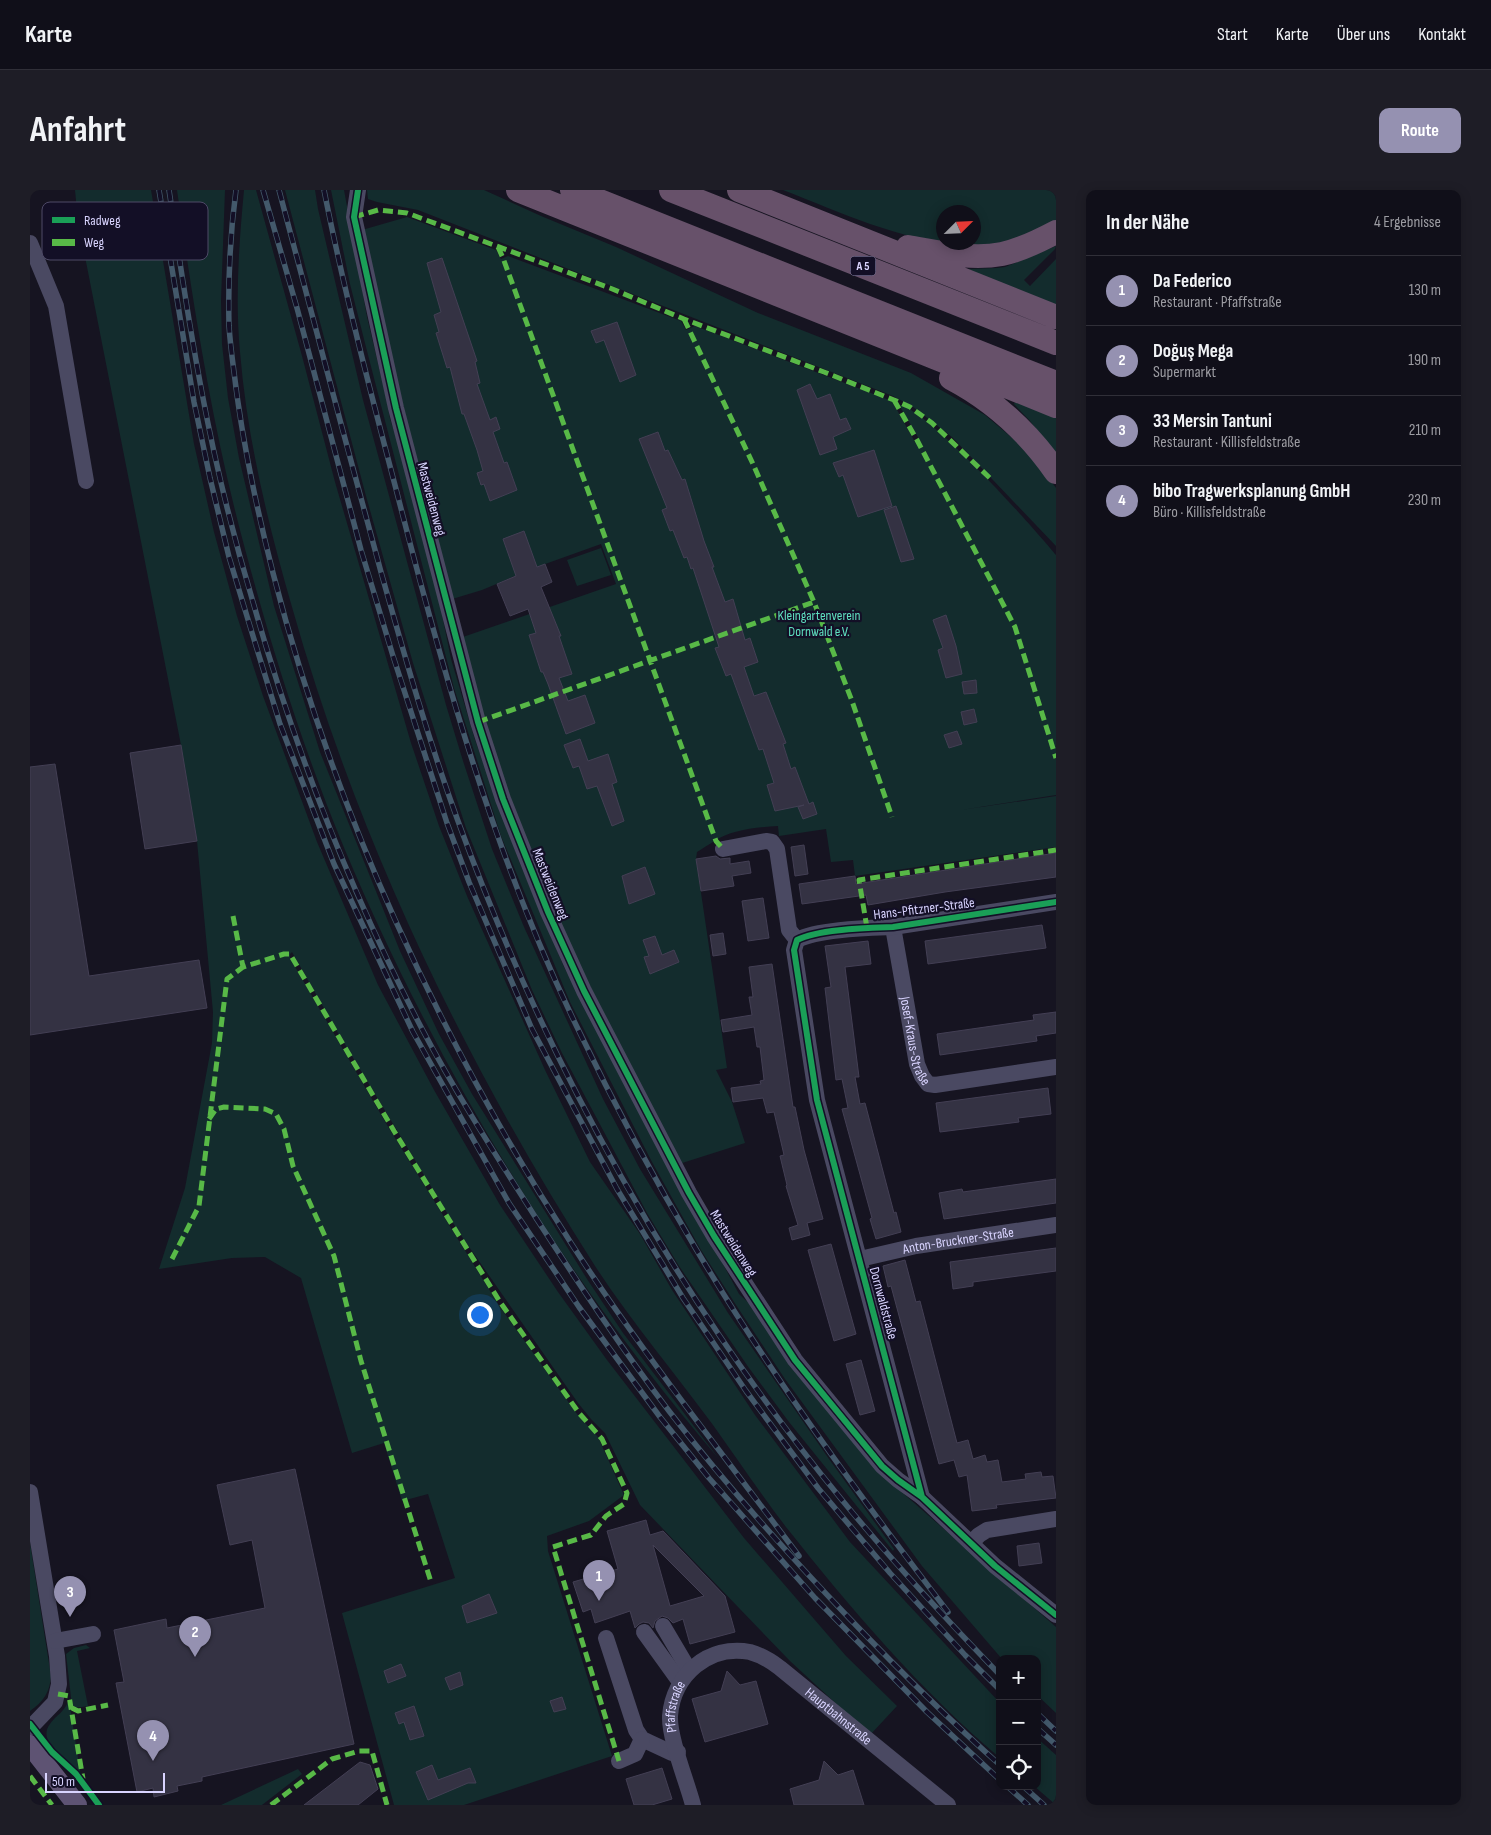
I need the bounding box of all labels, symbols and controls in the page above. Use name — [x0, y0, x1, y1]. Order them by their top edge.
text: Karte — [25, 20, 72, 49]
text: Start — [1217, 24, 1248, 45]
text: Karte — [1276, 24, 1309, 45]
text: Über uns — [1337, 24, 1390, 45]
text: Kontakt — [1418, 24, 1466, 45]
button: Route — [1379, 108, 1461, 153]
text: Anfahrt — [30, 109, 126, 152]
legend — [42, 202, 208, 260]
north arrow — [936, 205, 981, 250]
text: In der Nähe — [1106, 210, 1189, 235]
text: Radweg — [84, 212, 121, 229]
text: 4 Ergebnisse — [1374, 213, 1441, 232]
text: Weg — [84, 234, 105, 251]
road number: A 5 — [850, 256, 876, 275]
text: Da Federico — [1153, 270, 1232, 293]
text: 1 — [1119, 281, 1125, 300]
text: 130 m — [1409, 281, 1441, 300]
text: Restaurant · Pfaffstraße — [1153, 293, 1282, 312]
text: Doğuş Mega — [1153, 340, 1233, 363]
text: 2 — [1118, 351, 1126, 370]
text: 190 m — [1408, 351, 1441, 370]
text: Supermarkt — [1153, 363, 1216, 382]
text: 33 Mersin Tantuni — [1153, 410, 1272, 433]
text: 3 — [1118, 421, 1126, 440]
text: 210 m — [1409, 421, 1441, 440]
text: Restaurant · Killisfeldstraße — [1153, 433, 1301, 452]
street label: Mastweidenweg — [414, 460, 450, 538]
text: bibo Tragwerksplanung GmbH — [1153, 480, 1350, 503]
text: 4 — [1118, 491, 1126, 510]
text: 230 m — [1408, 491, 1441, 510]
text: Büro · Killisfeldstraße — [1153, 503, 1266, 522]
park label: Kleingartenverein Dornwald e.V. — [778, 607, 860, 640]
street label: Mastweidenweg — [529, 846, 573, 923]
street label: Hans-Pfitzner-Straße — [873, 894, 976, 923]
street label: Josef-Kraus-Straße — [896, 994, 934, 1089]
street label: Mastweidenweg — [706, 1207, 761, 1280]
street label: Anton-Bruckner-Straße — [900, 1223, 1015, 1258]
street label: Dornwaldstraße — [866, 1265, 901, 1341]
your location — [467, 1302, 493, 1328]
pin: 1 — [583, 1560, 615, 1601]
pin: 3 — [54, 1576, 86, 1617]
pin: 2 — [179, 1616, 211, 1657]
map controls — [996, 1655, 1041, 1790]
button: + — [996, 1655, 1041, 1700]
street label: Pfaffstraße — [662, 1678, 689, 1734]
street label: Hauptbahnstraße — [801, 1684, 875, 1749]
button: − — [996, 1700, 1041, 1745]
pin: 4 — [137, 1720, 169, 1761]
button: locate — [996, 1745, 1041, 1790]
scale bar — [45, 1770, 165, 1793]
text: 50 m — [52, 1773, 75, 1790]

